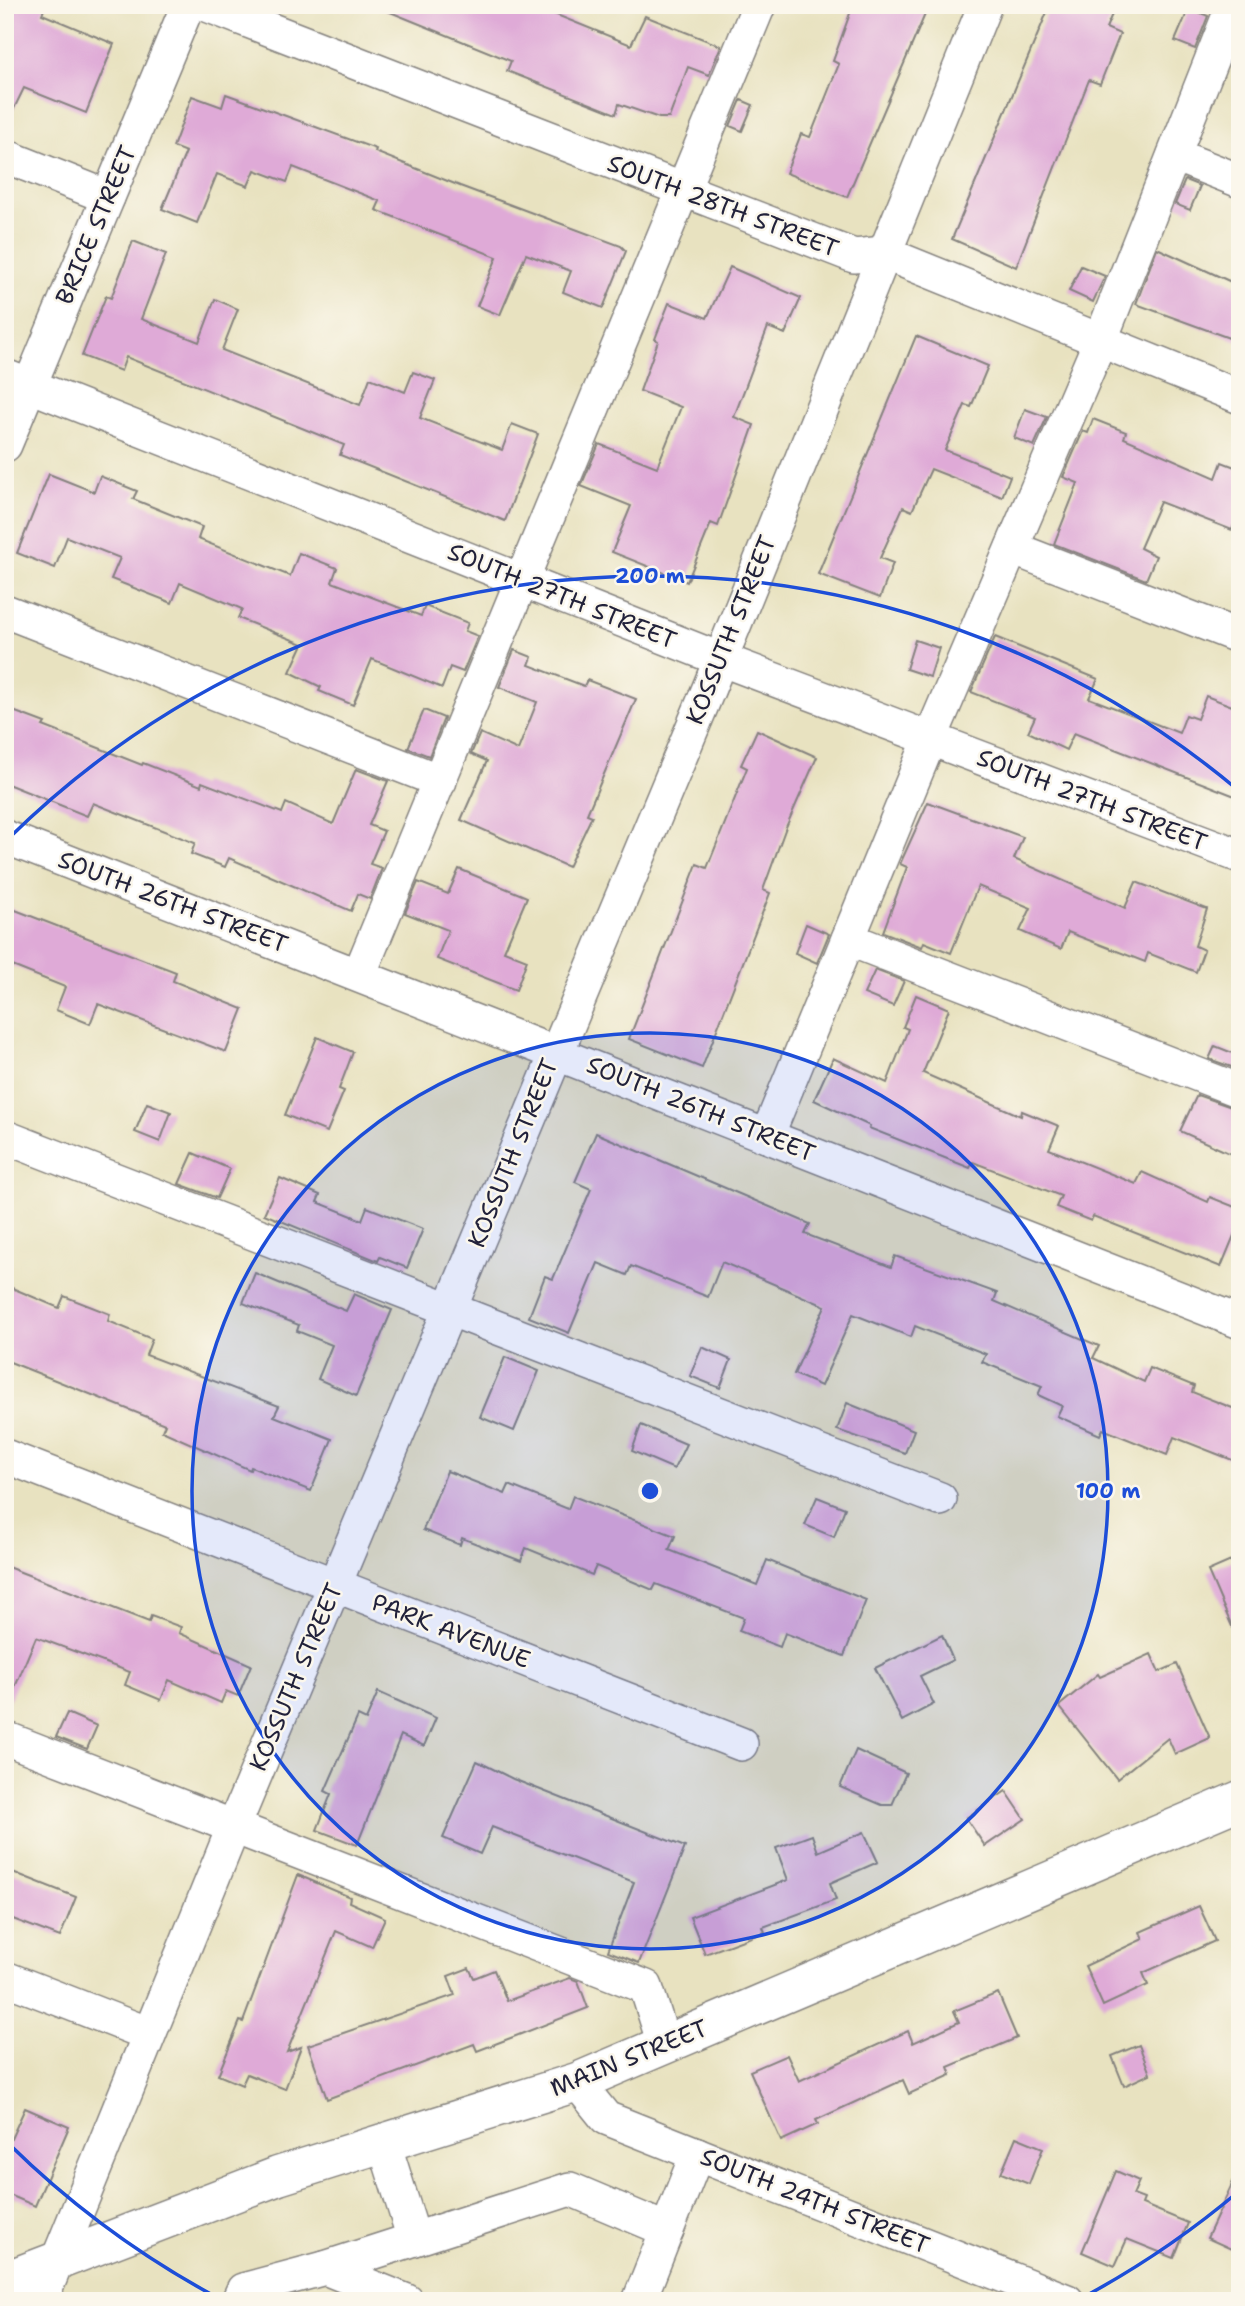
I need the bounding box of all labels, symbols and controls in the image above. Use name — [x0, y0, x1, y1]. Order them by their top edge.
street label: BRICE STREET — [48, 140, 144, 309]
street label: SOUTH 28TH STREET — [603, 147, 843, 265]
street label: KOSSUTH STREET — [678, 531, 784, 729]
street label: SOUTH 27TH STREET — [443, 535, 681, 657]
text: 200 m — [615, 562, 685, 590]
street label: SOUTH 27TH STREET — [972, 741, 1212, 859]
street label: SOUTH 26TH STREET — [54, 843, 293, 961]
street label: SOUTH 26TH STREET — [582, 1049, 820, 1170]
street label: KOSSUTH STREET — [460, 1054, 566, 1252]
text: 100 m — [1076, 1477, 1140, 1505]
centre of rings — [638, 1479, 662, 1503]
street label: KOSSUTH STREET — [242, 1578, 350, 1776]
street label: PARK AVENUE — [367, 1586, 535, 1676]
street label: MAIN STREET — [545, 2012, 713, 2104]
street label: SOUTH 24TH STREET — [696, 2140, 934, 2262]

